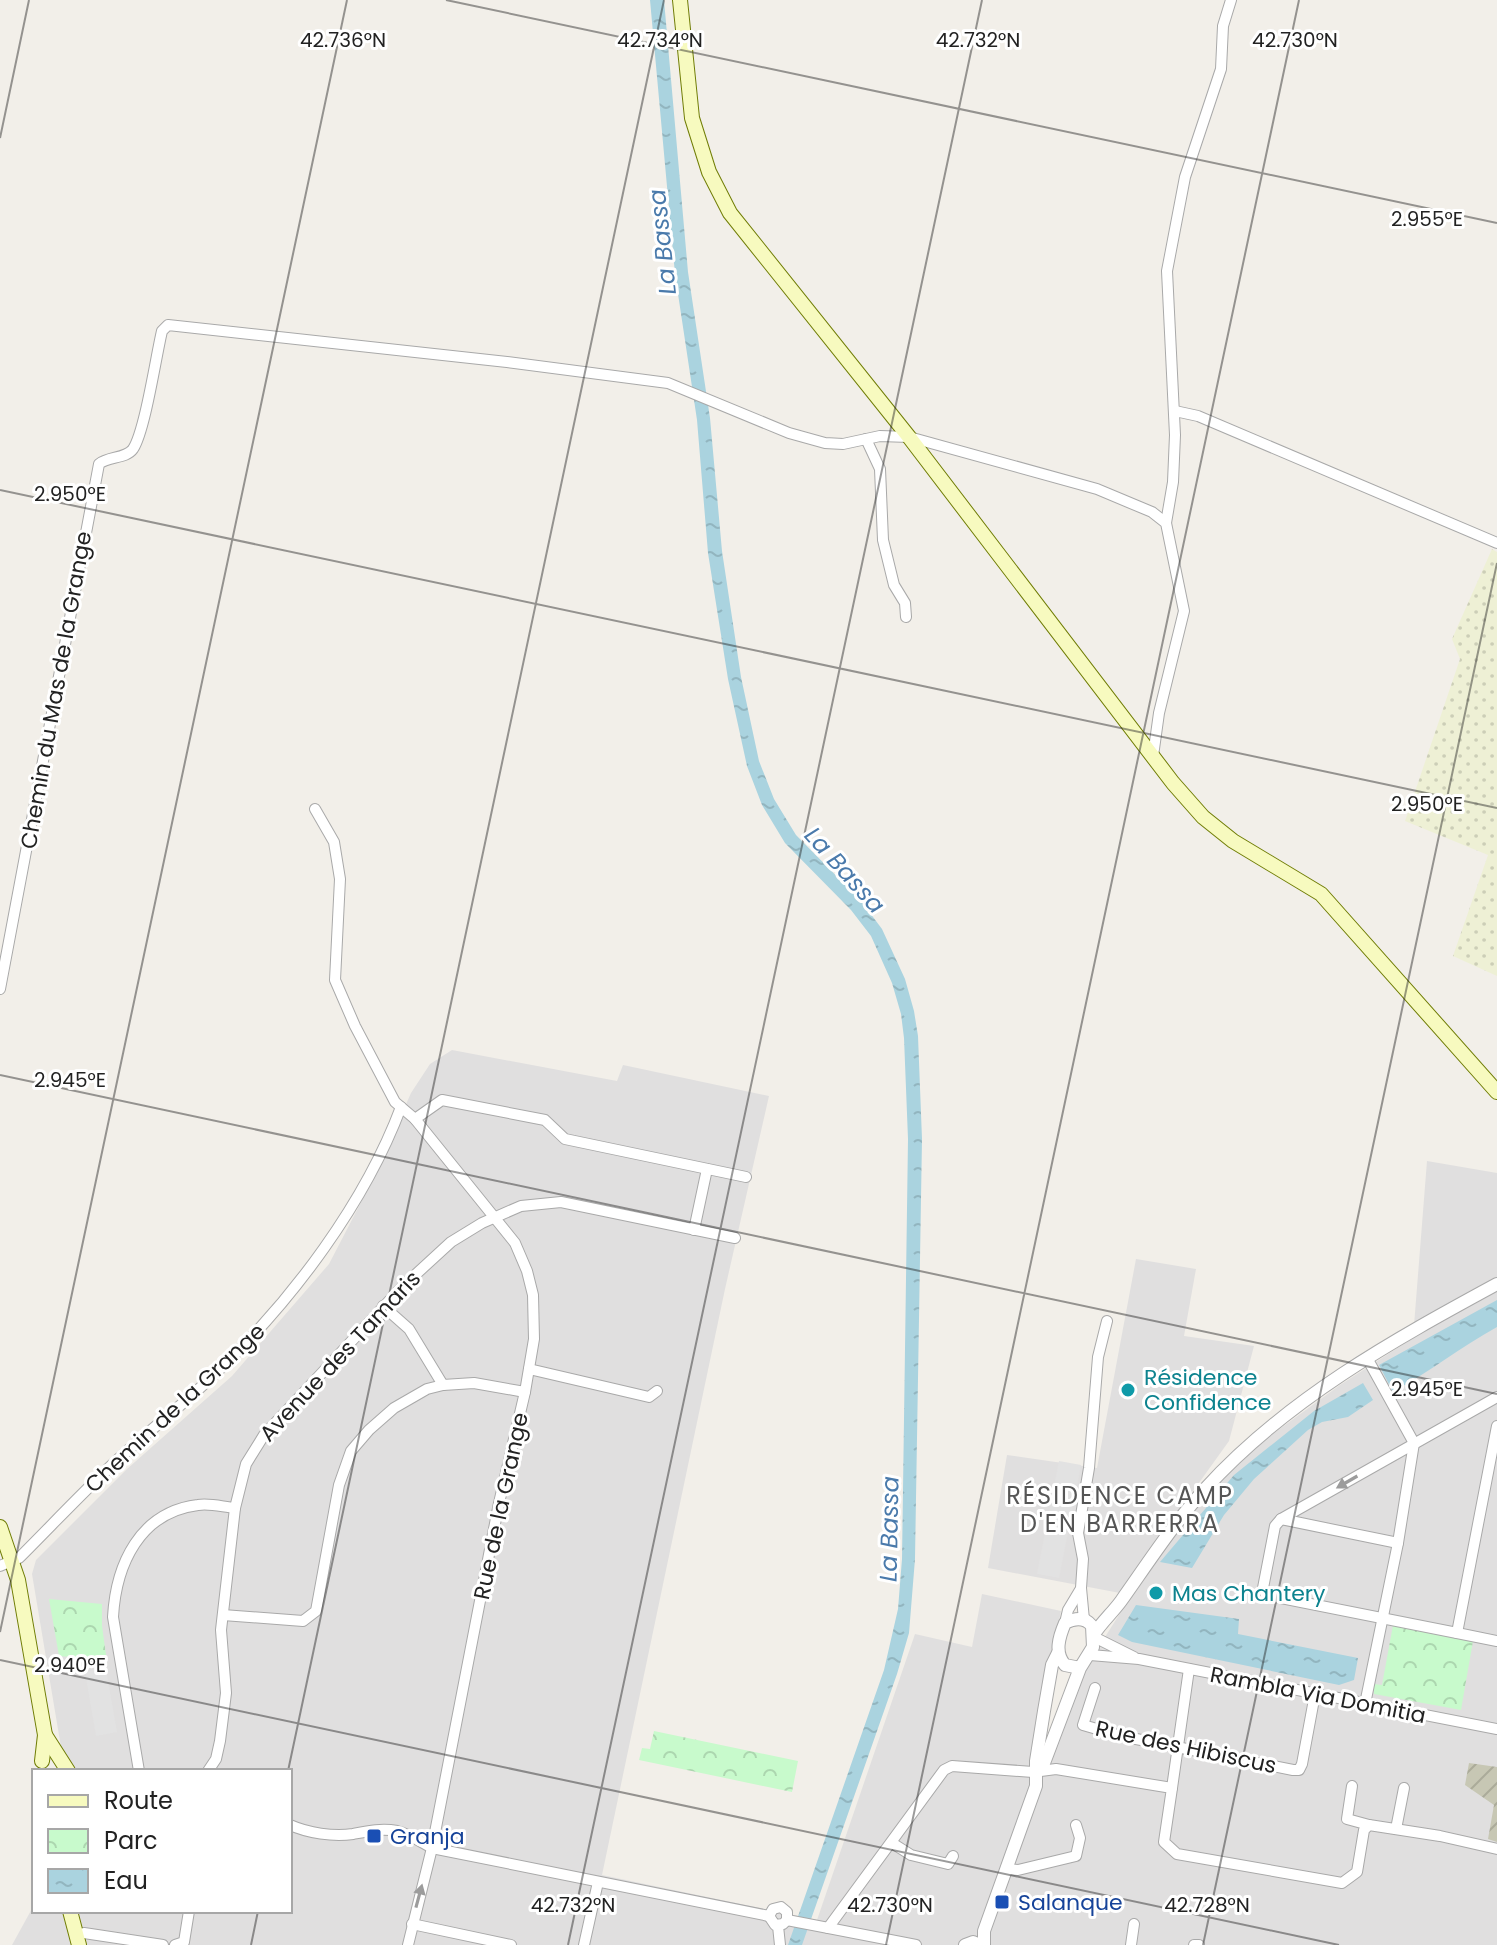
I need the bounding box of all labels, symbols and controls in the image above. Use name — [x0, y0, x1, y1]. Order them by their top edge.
text: 42.736°N — [300, 26, 386, 54]
text: 42.734°N — [617, 26, 703, 54]
text: 42.732°N — [936, 26, 1020, 54]
text: 42.730°N — [1252, 26, 1338, 54]
water label: La Bassa — [640, 188, 684, 296]
text: 2.955°E — [1391, 205, 1463, 233]
text: 2.950°E — [34, 480, 106, 508]
street label: Chemin du Mas de la Grange — [13, 529, 99, 851]
text: 2.950°E — [1391, 790, 1463, 818]
water label: La Bassa — [797, 820, 893, 920]
text: 2.945°E — [34, 1066, 106, 1094]
street label: Avenue des Tamaris — [252, 1264, 428, 1448]
street label: Chemin de la Grange — [78, 1316, 272, 1500]
place label: Résidence Confidence — [1144, 1362, 1271, 1418]
text: 2.945°E — [1391, 1375, 1463, 1403]
marker: Résidence Confidence — [1119, 1381, 1137, 1399]
street label: Rue de la Grange — [466, 1410, 536, 1602]
one-way arrow — [1335, 1475, 1358, 1489]
water label: La Bassa — [872, 1476, 906, 1582]
district label: RÉSIDENCE CAMP D'EN BARRERRA — [1006, 1479, 1234, 1540]
place label: Mas Chantery — [1172, 1578, 1326, 1609]
marker: Mas Chantery — [1147, 1584, 1165, 1602]
text: 2.940°E — [34, 1651, 106, 1679]
street label: Rambla Via Domitia — [1208, 1659, 1428, 1731]
street label: Rue des Hibiscus — [1093, 1713, 1279, 1781]
legend — [32, 1769, 292, 1913]
text: Route — [104, 1784, 173, 1817]
place label: Granja — [390, 1821, 465, 1852]
text: Parc — [104, 1824, 158, 1857]
marker: Granja — [365, 1827, 383, 1845]
text: Eau — [104, 1864, 148, 1897]
one-way arrow — [413, 1884, 426, 1908]
place label: Salanque — [1018, 1887, 1123, 1918]
text: 42.732°N — [531, 1891, 615, 1919]
text: 42.730°N — [847, 1891, 933, 1919]
text: 42.728°N — [1164, 1891, 1250, 1919]
marker: Salanque — [993, 1893, 1011, 1911]

